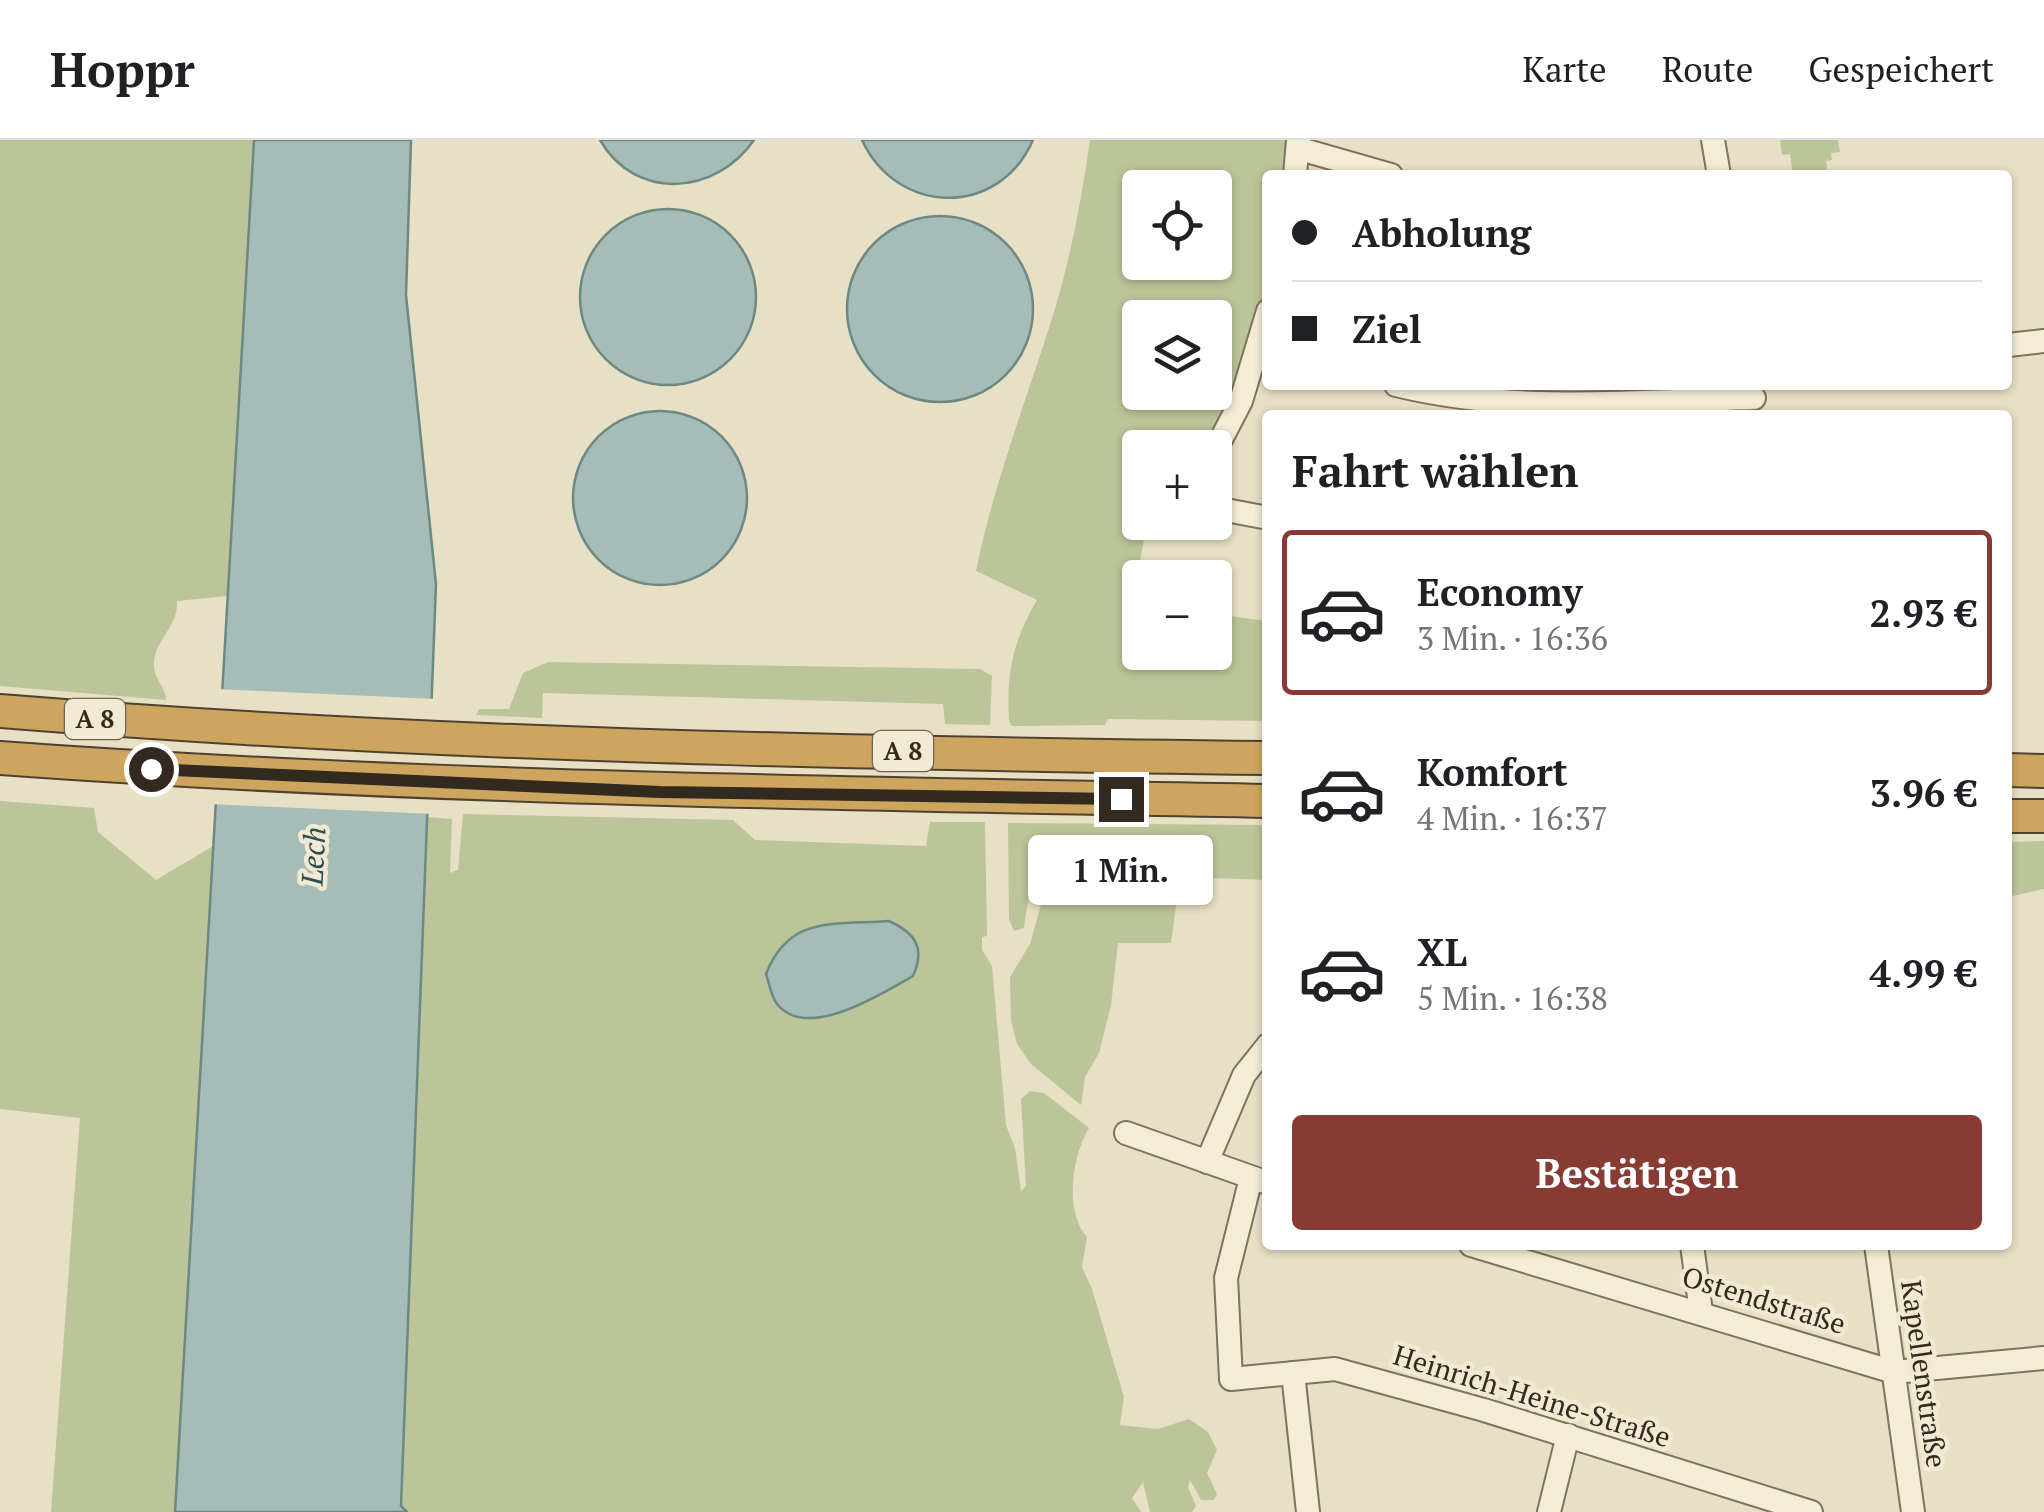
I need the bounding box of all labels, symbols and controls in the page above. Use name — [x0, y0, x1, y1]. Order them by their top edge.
text: Hoppr — [50, 37, 195, 101]
text: Karte — [1522, 46, 1607, 92]
text: Route — [1662, 46, 1753, 92]
text: Gespeichert — [1808, 46, 1994, 92]
map controls — [1122, 170, 1232, 670]
button: locate — [1122, 170, 1232, 280]
text: Abholung — [1352, 208, 1531, 258]
button: layers — [1122, 300, 1232, 410]
text: Ziel — [1352, 304, 1422, 354]
button: + — [1122, 430, 1232, 540]
text: Fahrt wählen — [1292, 440, 1578, 500]
button: − — [1122, 560, 1232, 670]
text: Economy — [1417, 567, 1583, 617]
icon: car — [1297, 568, 1387, 658]
text: 2.93 € — [1870, 588, 1977, 638]
text: 3 Min. · 16:36 — [1417, 617, 1608, 659]
road number: A 8 — [65, 699, 125, 739]
road number: A 8 — [873, 731, 933, 771]
route start — [129, 747, 174, 792]
text: Komfort — [1417, 747, 1568, 797]
icon: car — [1297, 748, 1387, 838]
text: 3.96 € — [1870, 768, 1977, 818]
route end — [1099, 777, 1144, 822]
text: 4 Min. · 16:37 — [1417, 797, 1608, 839]
water label: Lech — [291, 825, 335, 887]
callout: 1 Min. — [1028, 834, 1214, 904]
text: 1 Min. — [1072, 849, 1169, 891]
text: XL — [1417, 927, 1467, 977]
icon: car — [1297, 928, 1387, 1018]
text: 4.99 € — [1870, 948, 1977, 998]
text: 5 Min. · 16:38 — [1417, 977, 1608, 1019]
button: Bestätigen — [1292, 1115, 1982, 1230]
street label: Ostendstraße — [1678, 1257, 1850, 1342]
street label: Kapellenstraße — [1893, 1278, 1956, 1470]
street label: Heinrich-Heine-Straße — [1389, 1336, 1675, 1455]

